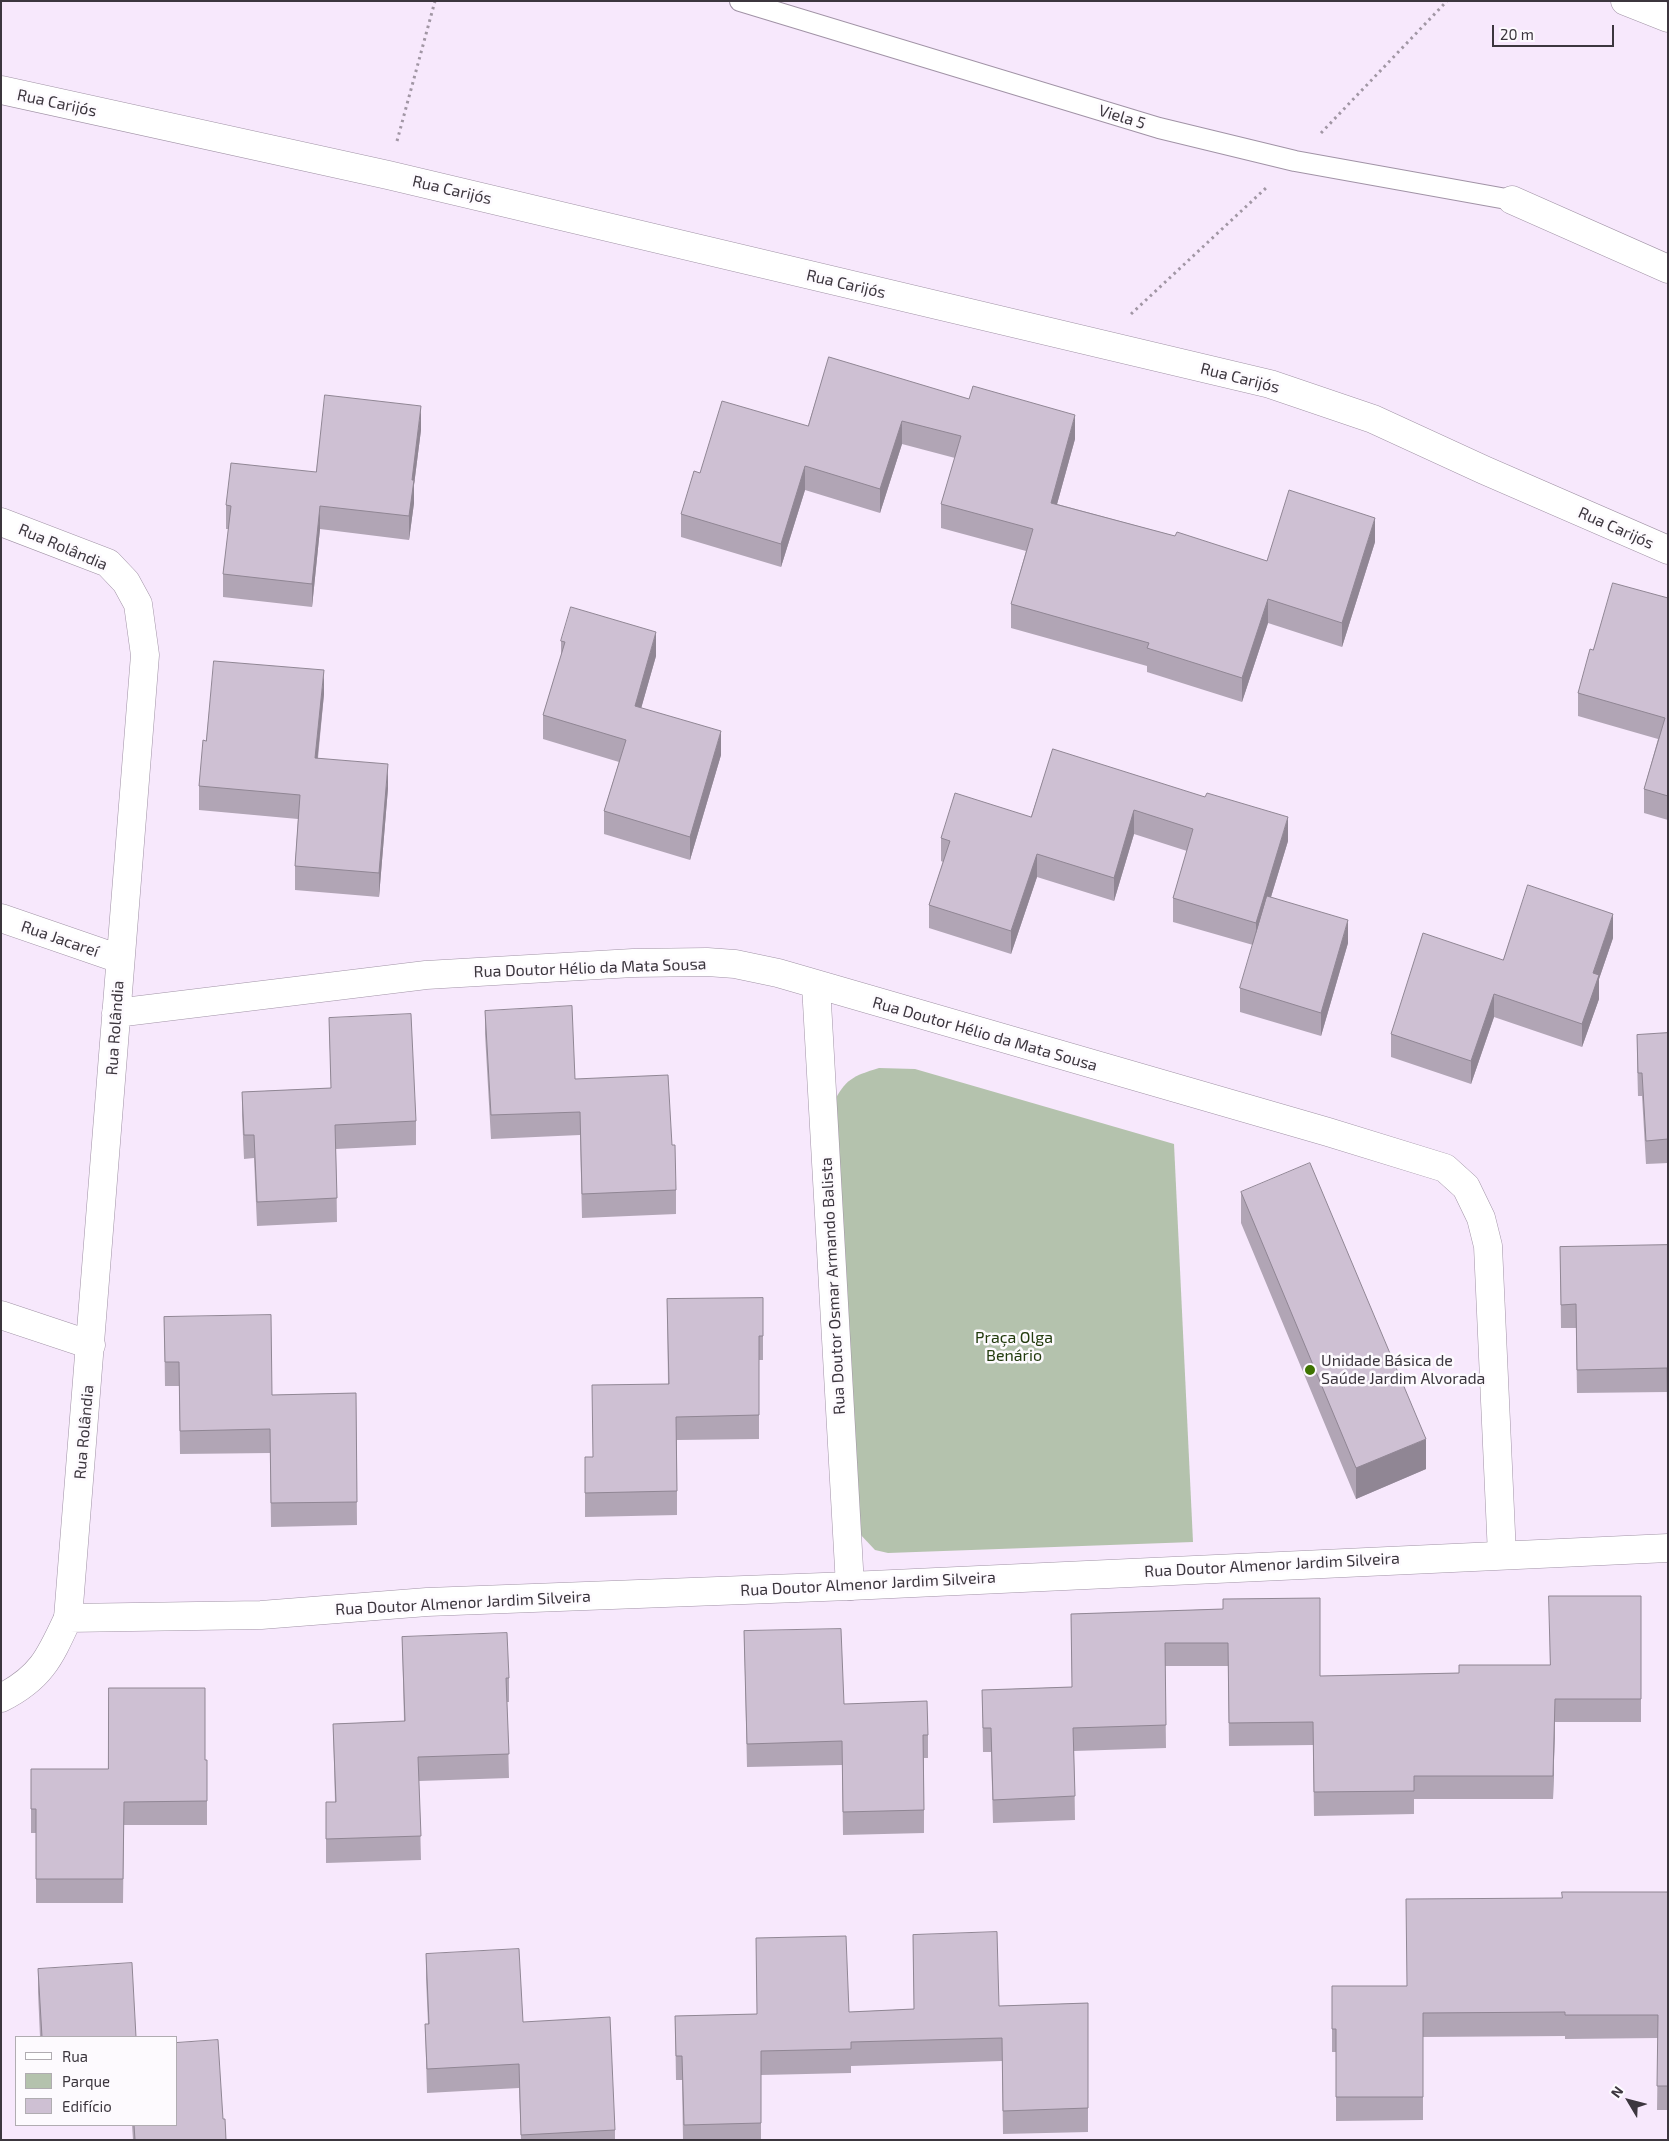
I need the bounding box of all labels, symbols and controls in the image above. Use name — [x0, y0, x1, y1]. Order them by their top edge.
scale bar — [1494, 15, 1616, 47]
text: 20 m — [1500, 25, 1534, 43]
street label: Rua Carijós — [15, 85, 99, 121]
street label: Viela 5 — [1096, 101, 1148, 133]
street label: Rua Carijós — [410, 172, 494, 208]
street label: Rua Carijós — [804, 266, 888, 302]
street label: Rua Carijós — [1198, 359, 1282, 397]
street label: Rua Carijós — [1575, 503, 1657, 553]
street label: Rua Rolândia — [16, 520, 110, 574]
street label: Rua Jacareí — [19, 917, 101, 961]
street label: Rua Doutor Hélio da Mata Sousa — [473, 954, 707, 982]
street label: Rua Rolândia — [102, 980, 128, 1076]
street label: Rua Doutor Hélio da Mata Sousa — [870, 993, 1100, 1075]
street label: Rua Doutor Osmar Armando Balista — [817, 1157, 849, 1415]
park label: Praça Olga Benário — [975, 1328, 1053, 1366]
place label: Unidade Básica de Saúde Jardim Alvorada — [1321, 1351, 1485, 1389]
marker: Unidade Básica de Saúde Jardim Alvorada — [1303, 1363, 1317, 1377]
street label: Rua Rolândia — [70, 1384, 98, 1480]
street label: Rua Doutor Almenor Jardim Silveira — [1144, 1549, 1400, 1581]
street label: Rua Doutor Almenor Jardim Silveira — [740, 1568, 996, 1600]
street label: Rua Doutor Almenor Jardim Silveira — [335, 1587, 591, 1619]
legend — [15, 2036, 178, 2126]
text: Rua — [62, 2047, 88, 2065]
text: Parque — [62, 2072, 110, 2090]
north arrow — [1604, 2076, 1654, 2126]
text: N — [1607, 2083, 1626, 2101]
text: Edifício — [62, 2097, 112, 2115]

